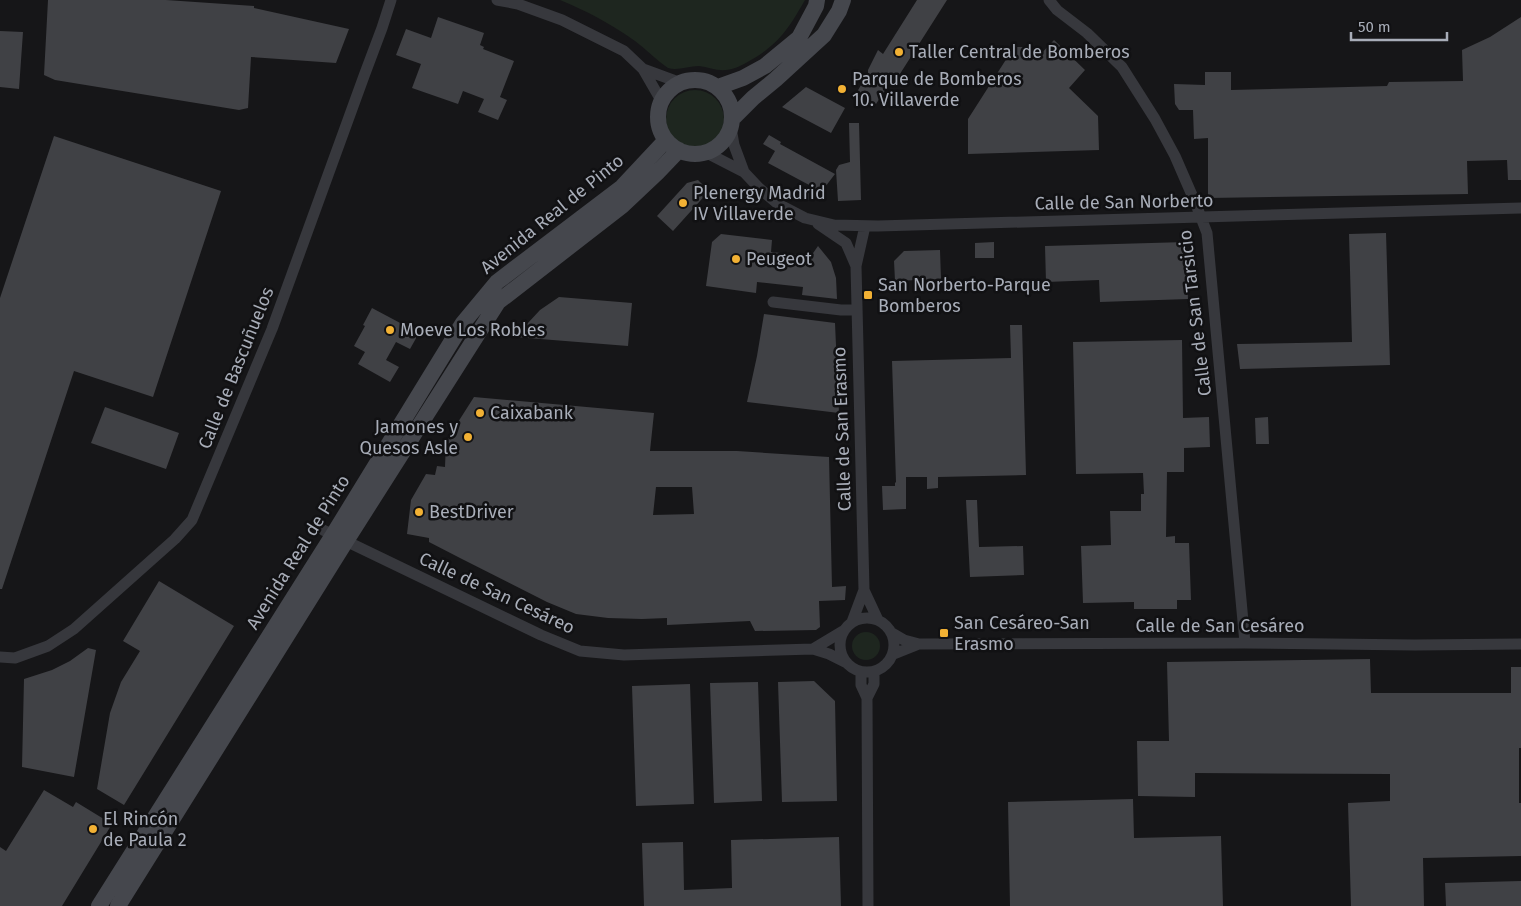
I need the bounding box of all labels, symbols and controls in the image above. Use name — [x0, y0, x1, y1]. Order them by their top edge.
scale bar — [1351, 10, 1447, 42]
text: 50 m — [1358, 18, 1391, 36]
place label: Taller Central de Bomberos — [909, 41, 1130, 63]
marker: Taller Central de Bomberos — [893, 46, 905, 58]
place label: Parque de Bomberos 10. Villaverde — [852, 68, 1022, 111]
marker: Parque de Bomberos 10. Villaverde — [836, 83, 848, 95]
street label: Avenida Real de Pinto — [476, 149, 628, 279]
place label: Plenergy Madrid IV Villaverde — [693, 182, 826, 225]
street label: Calle de San Norberto — [1034, 189, 1214, 215]
marker: Plenergy Madrid IV Villaverde — [677, 197, 689, 209]
street label: Calle de San Tarsicio — [1174, 229, 1216, 397]
place label: Peugeot — [746, 248, 813, 270]
marker: Peugeot — [730, 253, 742, 265]
place label: San Norberto-Parque Bomberos — [878, 274, 1051, 317]
street label: Calle de Bascuñuelos — [193, 284, 279, 452]
marker: San Norberto-Parque Bomberos — [862, 289, 874, 301]
place label: Moeve Los Robles — [400, 319, 545, 341]
marker: Moeve Los Robles — [384, 324, 396, 336]
street label: Calle de San Erasmo — [828, 346, 856, 512]
place label: Caixabank — [490, 402, 574, 424]
marker: Caixabank — [474, 407, 486, 419]
place label: Jamones y Quesos Asle — [359, 416, 458, 459]
marker: Jamones y Quesos Asle — [462, 431, 474, 443]
street label: Avenida Real de Pinto — [242, 471, 354, 633]
place label: BestDriver — [429, 501, 514, 523]
marker: BestDriver — [413, 506, 425, 518]
street label: Calle de San Cesáreo — [416, 547, 578, 639]
place label: San Cesáreo-San Erasmo — [954, 612, 1090, 655]
street label: Calle de San Cesáreo — [1135, 615, 1305, 637]
marker: San Cesáreo-San Erasmo — [938, 627, 950, 639]
place label: El Rincón de Paula 2 — [103, 808, 187, 851]
marker: El Rincón de Paula 2 — [87, 823, 99, 835]

